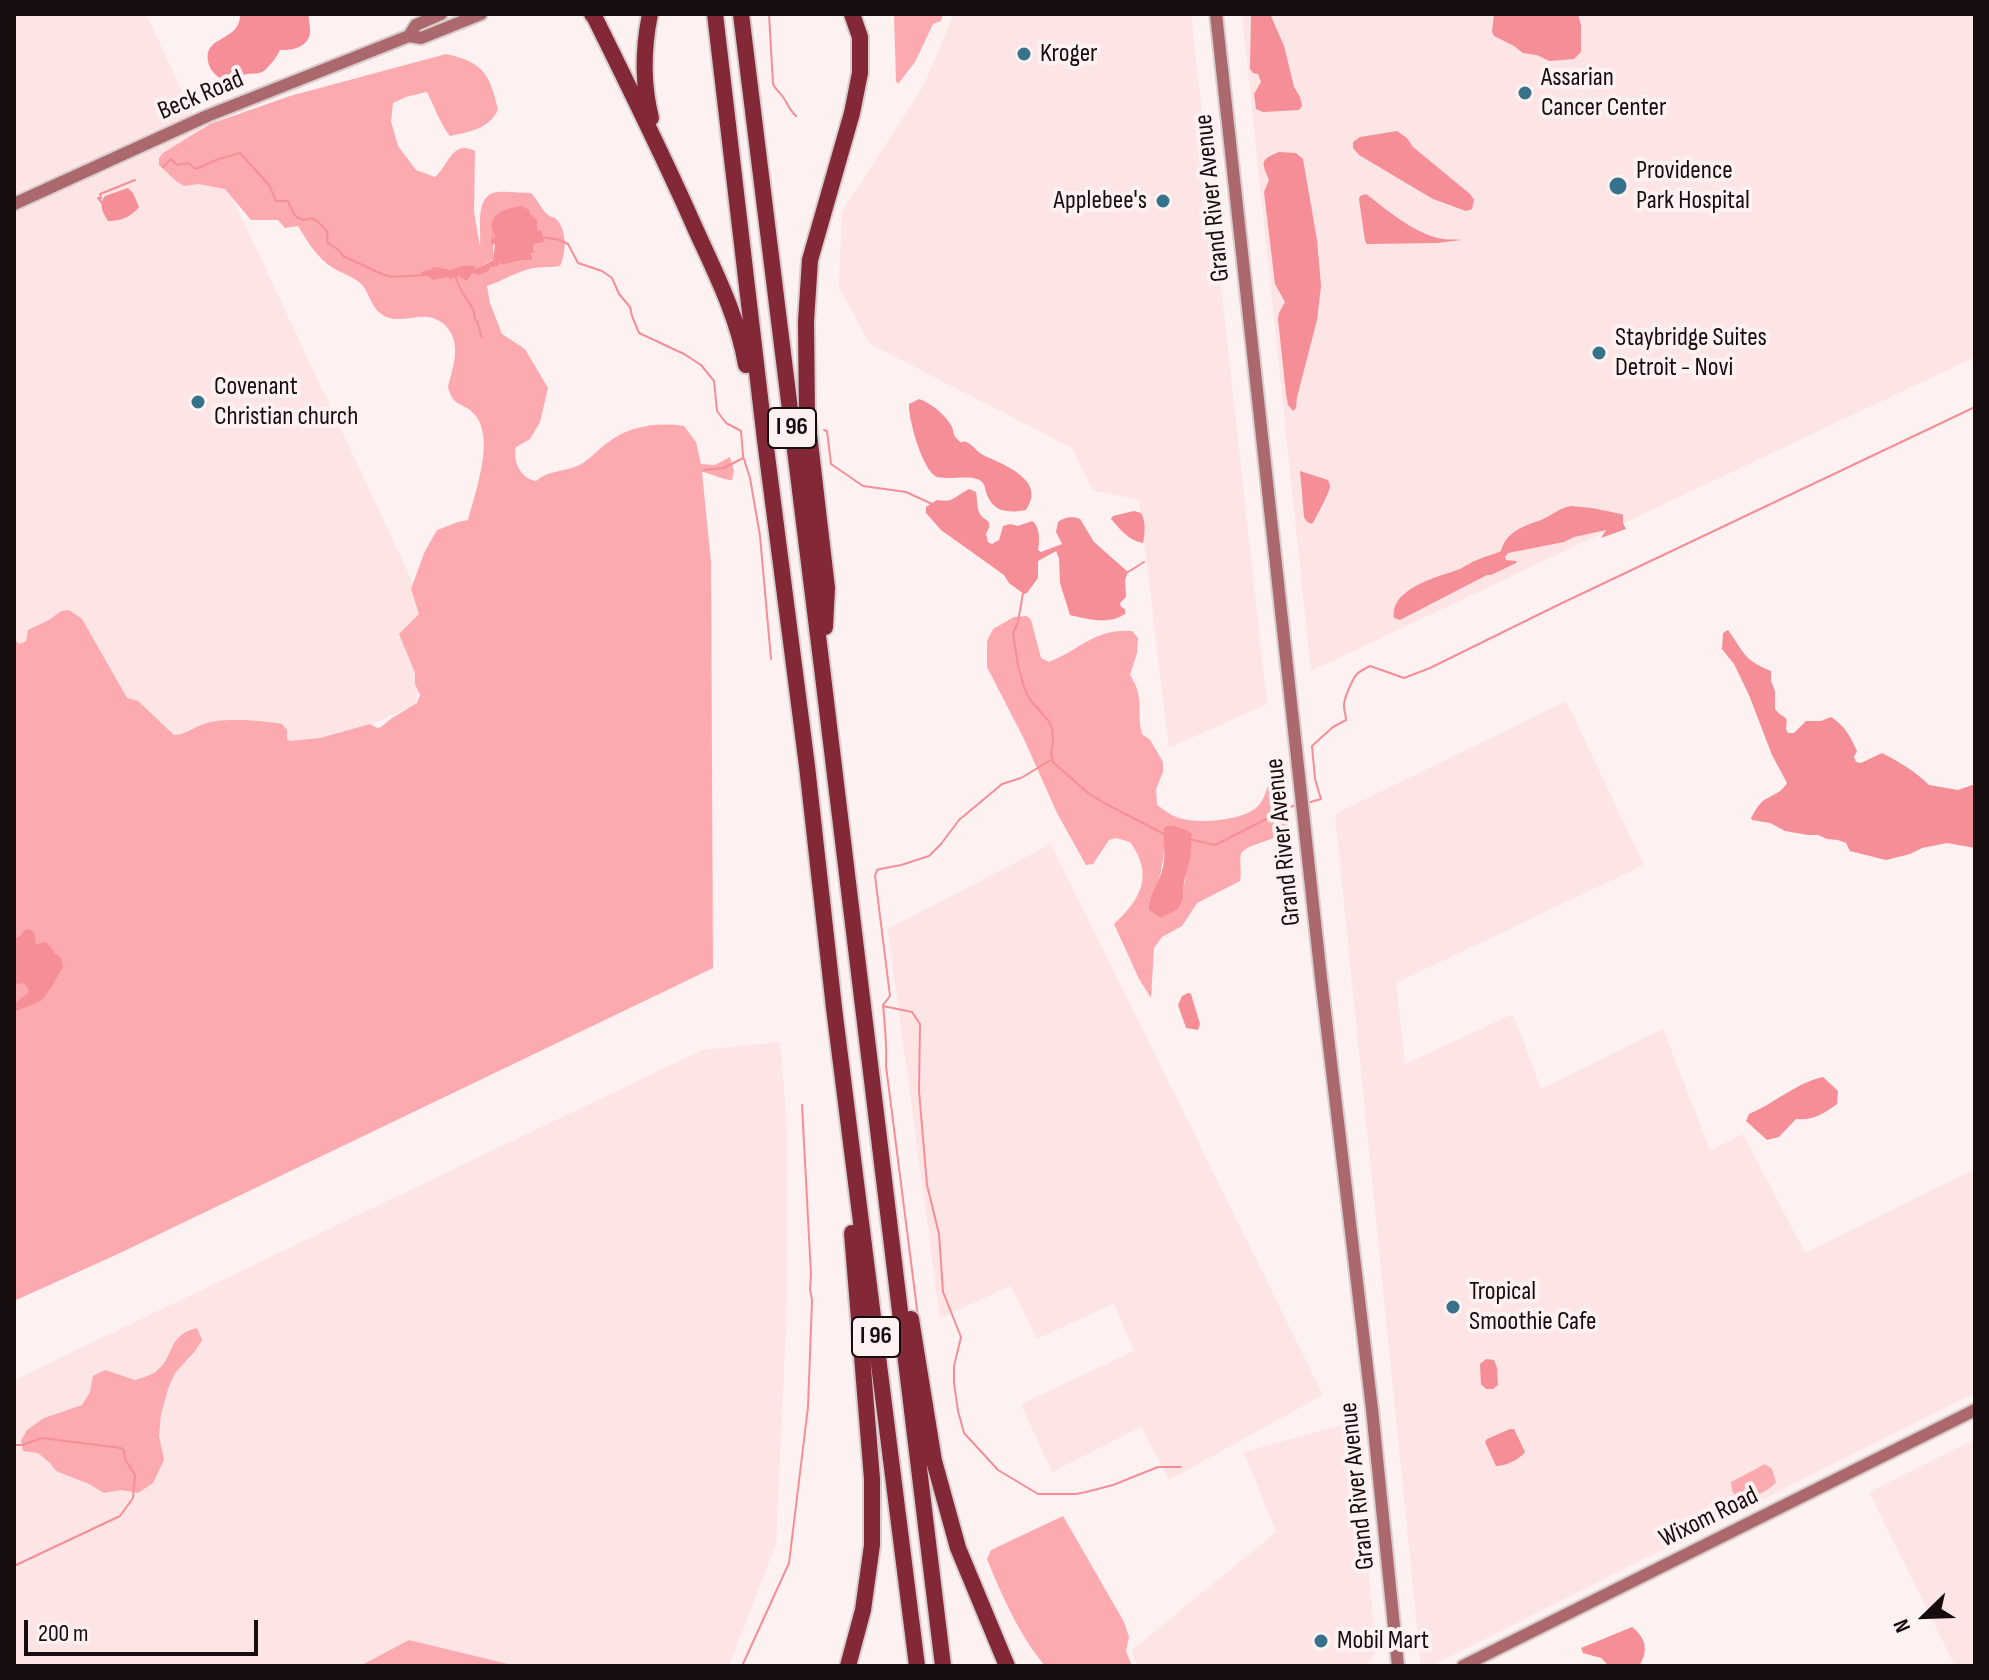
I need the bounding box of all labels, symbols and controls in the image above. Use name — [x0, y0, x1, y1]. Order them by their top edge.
place label: Kroger — [1040, 38, 1098, 70]
marker: Kroger — [1015, 45, 1033, 63]
place label: Assarian Cancer Center — [1541, 62, 1666, 124]
street label: Beck Road — [154, 64, 248, 128]
marker: Assarian Cancer Center — [1516, 84, 1534, 102]
street label: Grand River Avenue — [1189, 113, 1237, 283]
place label: Providence Park Hospital — [1636, 155, 1750, 216]
marker: Providence Park Hospital — [1607, 175, 1629, 197]
place label: Applebee's — [1053, 185, 1147, 217]
marker: Applebee's — [1154, 192, 1172, 210]
place label: Staybridge Suites Detroit - Novi — [1615, 322, 1767, 384]
marker: Staybridge Suites Detroit - Novi — [1590, 344, 1608, 362]
place label: Covenant Christian church — [214, 371, 358, 432]
marker: Covenant Christian church — [189, 393, 207, 411]
road number: I 96 — [768, 408, 816, 448]
street label: Grand River Avenue — [1260, 757, 1308, 927]
place label: Tropical Smoothie Cafe — [1469, 1276, 1596, 1338]
marker: Tropical Smoothie Cafe — [1444, 1298, 1462, 1316]
road number: I 96 — [852, 1317, 900, 1357]
street label: Grand River Avenue — [1334, 1401, 1382, 1571]
street label: Wixom Road — [1655, 1481, 1763, 1555]
north arrow — [1885, 1576, 1965, 1656]
scale bar — [28, 1604, 262, 1654]
text: N — [1888, 1615, 1917, 1636]
text: 200 m — [38, 1619, 89, 1648]
place label: Mobil Mart — [1337, 1625, 1429, 1657]
marker: Mobil Mart — [1312, 1632, 1330, 1650]

